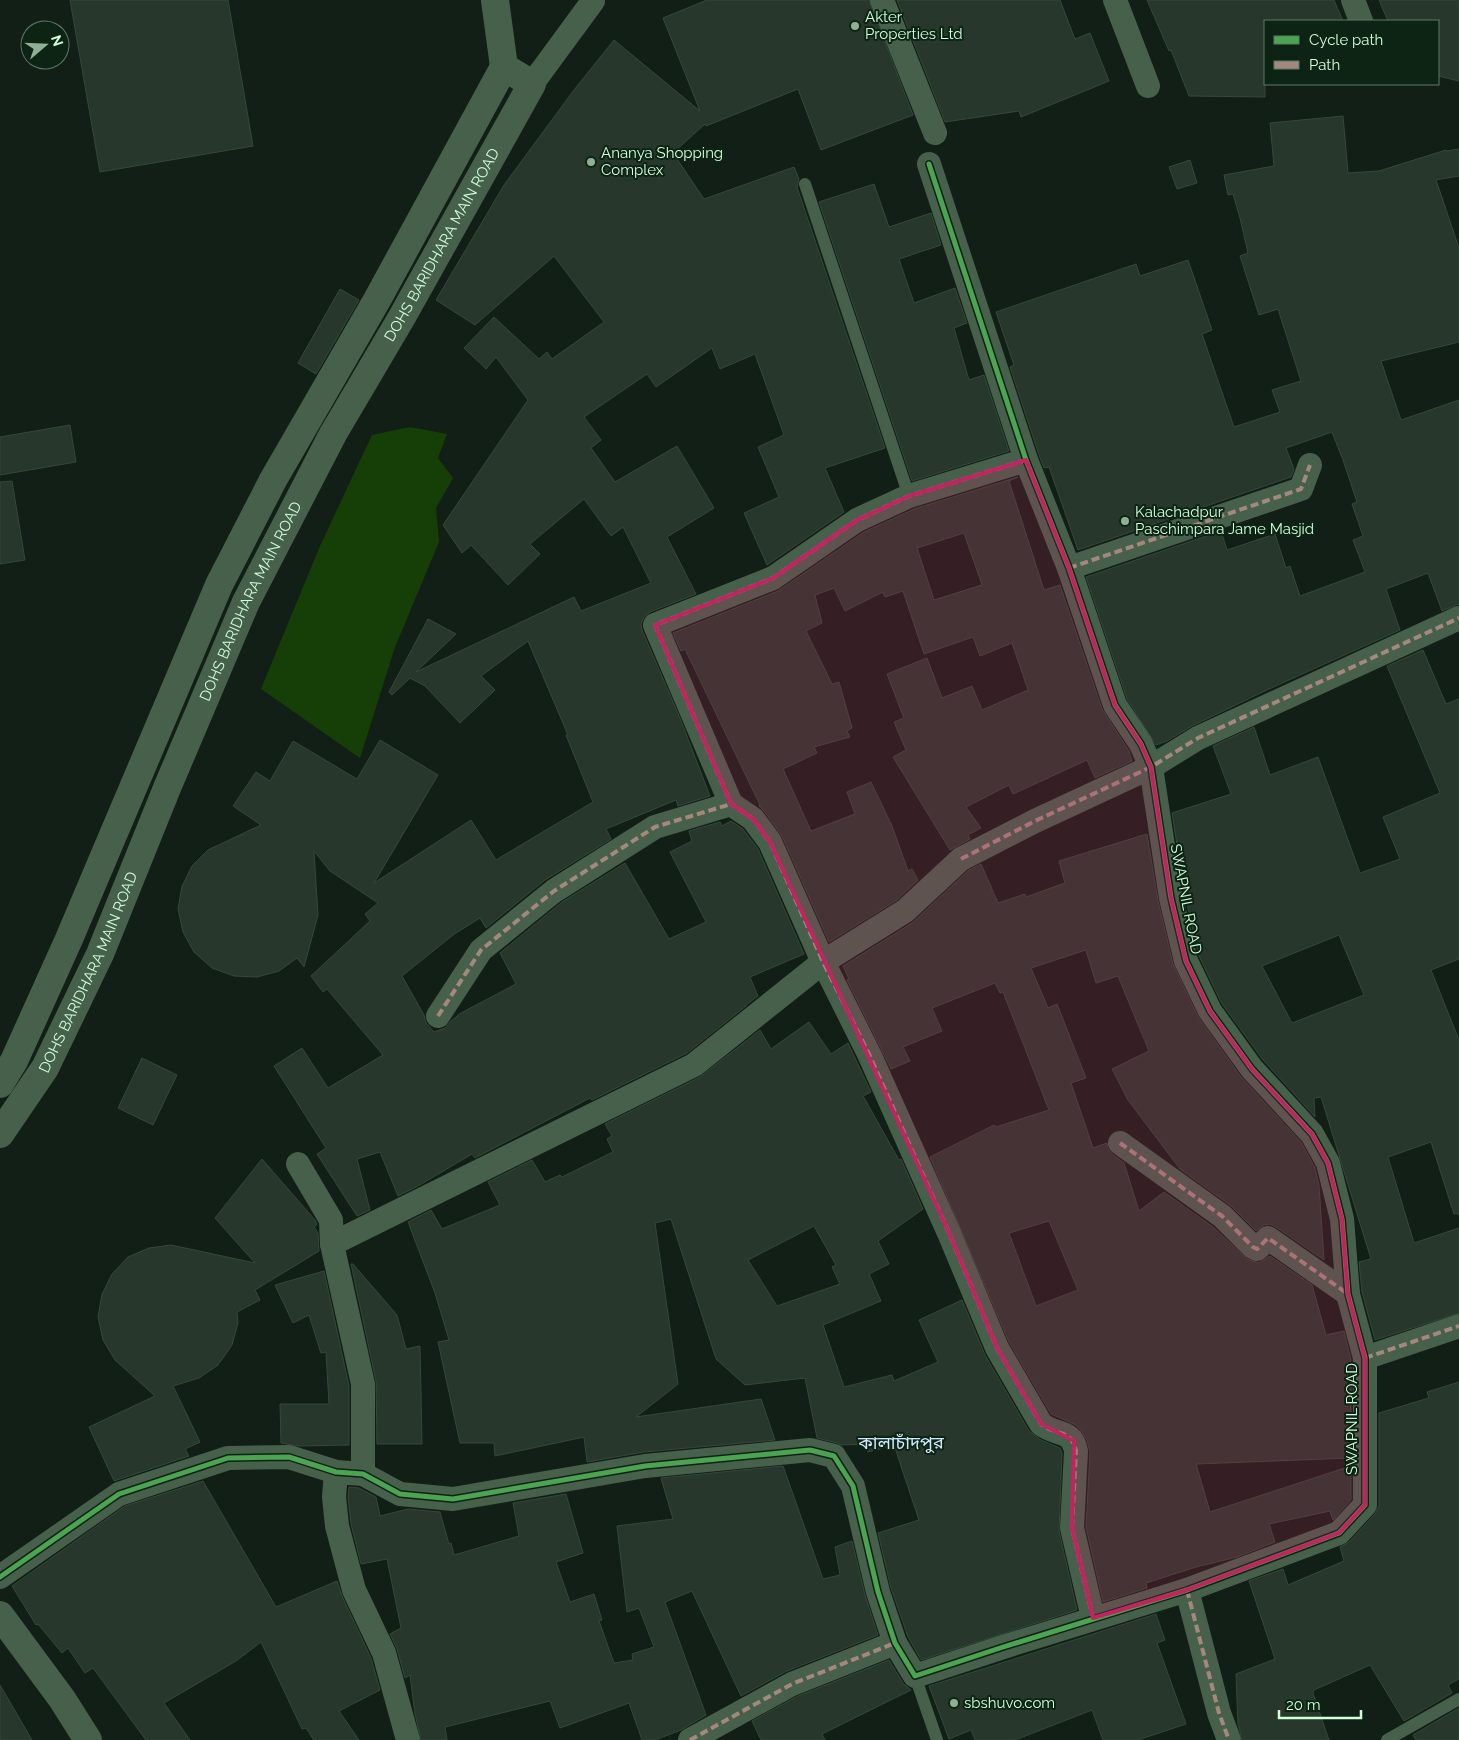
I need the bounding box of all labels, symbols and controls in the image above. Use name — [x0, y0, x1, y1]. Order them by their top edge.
place label: Akter Properties Ltd — [865, 8, 963, 43]
north arrow — [20, 20, 70, 70]
marker: Akter Properties Ltd — [849, 20, 861, 32]
legend — [1264, 20, 1439, 85]
text: Cycle path — [1309, 31, 1383, 49]
text: N — [48, 33, 67, 48]
text: Path — [1309, 56, 1340, 74]
place label: Ananya Shopping Complex — [601, 144, 723, 179]
street label: DOHS BARIDHARA MAIN ROAD — [381, 145, 503, 345]
marker: Ananya Shopping Complex — [585, 156, 597, 168]
street label: DOHS BARIDHARA MAIN ROAD — [196, 498, 306, 704]
place label: Kalachadpur Paschimpara Jame Masjid — [1135, 503, 1314, 538]
marker: Kalachadpur Paschimpara Jame Masjid — [1119, 515, 1131, 527]
street label: SWAPNIL ROAD — [1166, 842, 1206, 956]
street label: DOHS BARIDHARA MAIN ROAD — [35, 869, 141, 1076]
street label: SWAPNIL ROAD — [1343, 1363, 1361, 1475]
district label: কালাচাঁদপুর — [857, 1432, 944, 1454]
scale bar — [1279, 1688, 1362, 1720]
place label: sbshuvo.com — [964, 1694, 1055, 1712]
text: 20 m — [1286, 1696, 1321, 1714]
marker: sbshuvo.com — [948, 1697, 960, 1709]

